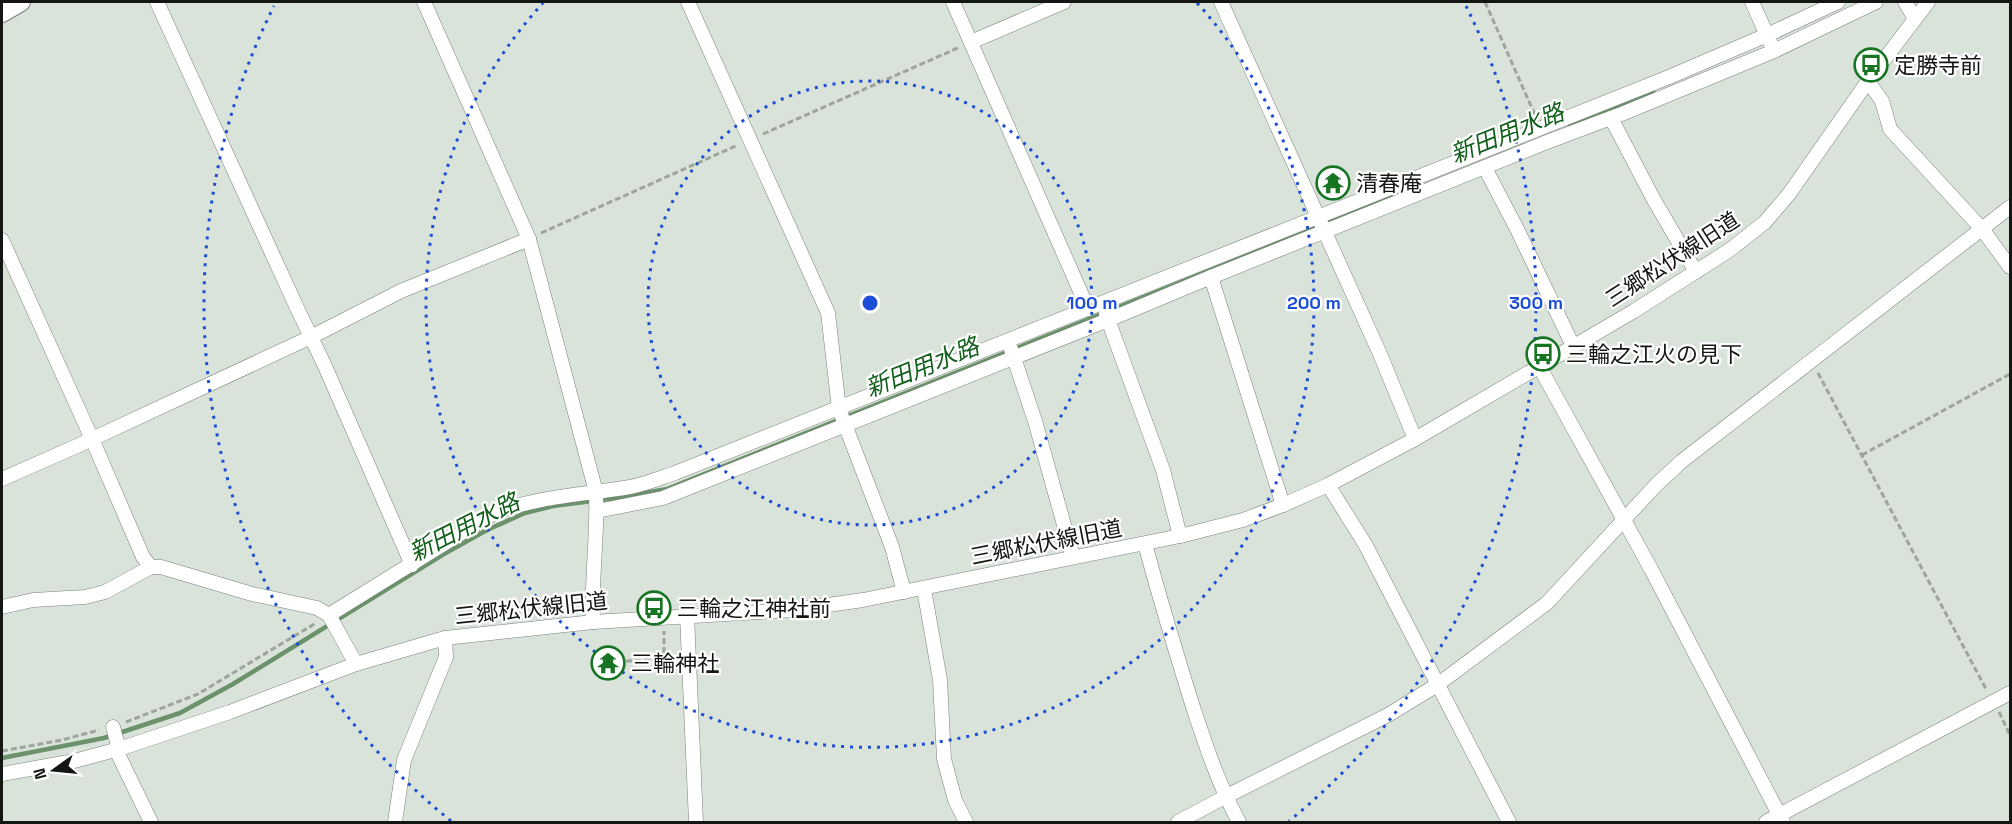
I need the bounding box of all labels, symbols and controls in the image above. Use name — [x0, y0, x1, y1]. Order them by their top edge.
bus stop icon: 定勝寺前 — [1853, 47, 1889, 83]
place label: 定勝寺前 — [1894, 51, 1982, 79]
water label: 新田用水路 — [1446, 95, 1570, 170]
temple icon: 清春庵 — [1315, 165, 1351, 201]
place label: 清春庵 — [1356, 169, 1422, 197]
street label: 三郷松伏線旧道 — [1600, 205, 1744, 313]
text: 100 m — [1066, 291, 1118, 314]
text: 200 m — [1287, 291, 1341, 314]
text: 300 m — [1509, 291, 1563, 314]
centre of rings — [860, 293, 880, 313]
water label: 新田用水路 — [861, 329, 985, 404]
bus stop icon: 三輪之江火の見下 — [1525, 336, 1561, 372]
place label: 三輪之江火の見下 — [1566, 340, 1742, 368]
water label: 新田用水路 — [404, 485, 526, 568]
street label: 三郷松伏線旧道 — [968, 514, 1124, 570]
street label: 三郷松伏線旧道 — [453, 586, 609, 630]
bus stop icon: 三輪之江神社前 — [636, 590, 672, 626]
place label: 三輪之江神社前 — [677, 594, 831, 622]
temple icon: 三輪神社 — [590, 645, 626, 681]
place label: 三輪神社 — [631, 649, 719, 677]
north arrow — [24, 740, 84, 800]
text: N — [28, 766, 52, 782]

